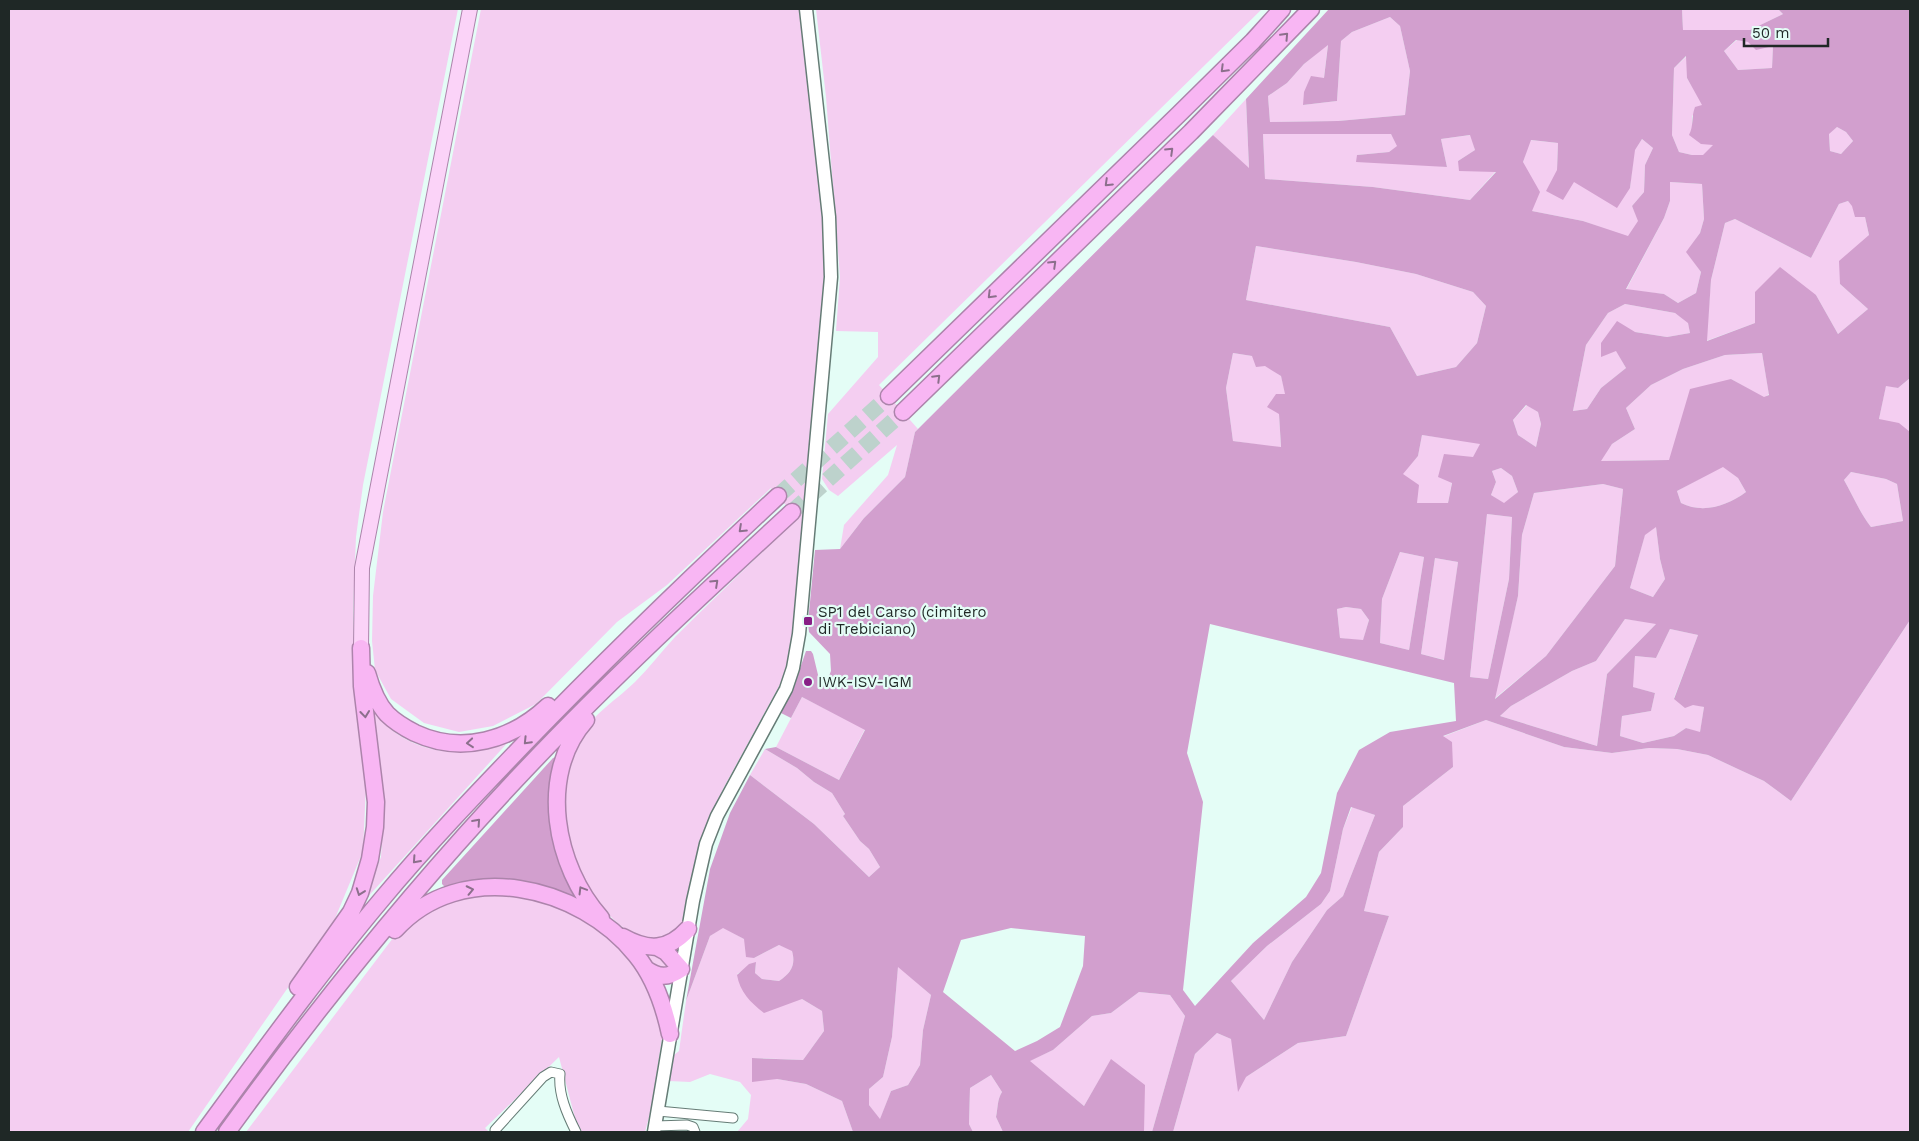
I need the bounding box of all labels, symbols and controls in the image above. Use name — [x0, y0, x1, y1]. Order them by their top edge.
scale bar — [1744, 15, 1828, 47]
text: 50 m — [1752, 24, 1789, 42]
one-way arrow — [1279, 33, 1288, 42]
one-way arrow — [1221, 63, 1230, 72]
one-way arrow — [1165, 148, 1174, 157]
one-way arrow — [1104, 177, 1113, 186]
one-way arrow — [1048, 261, 1057, 270]
one-way arrow — [988, 290, 997, 299]
one-way arrow — [932, 375, 941, 384]
one-way arrow — [739, 523, 748, 532]
one-way arrow — [710, 580, 719, 589]
place label: SP1 del Carso (cimitero di Trebiciano) — [818, 603, 987, 638]
marker: SP1 del Carso (cimitero di Trebiciano) — [802, 615, 814, 627]
place label: IWK-ISV-IGM — [818, 673, 912, 691]
marker: IWK-ISV-IGM — [802, 676, 814, 688]
one-way arrow — [359, 711, 370, 719]
one-way arrow — [524, 736, 533, 745]
one-way arrow — [465, 737, 473, 748]
one-way arrow — [471, 819, 480, 828]
one-way arrow — [413, 855, 422, 864]
one-way arrow — [466, 885, 475, 896]
one-way arrow — [578, 886, 588, 895]
one-way arrow — [356, 887, 366, 895]

